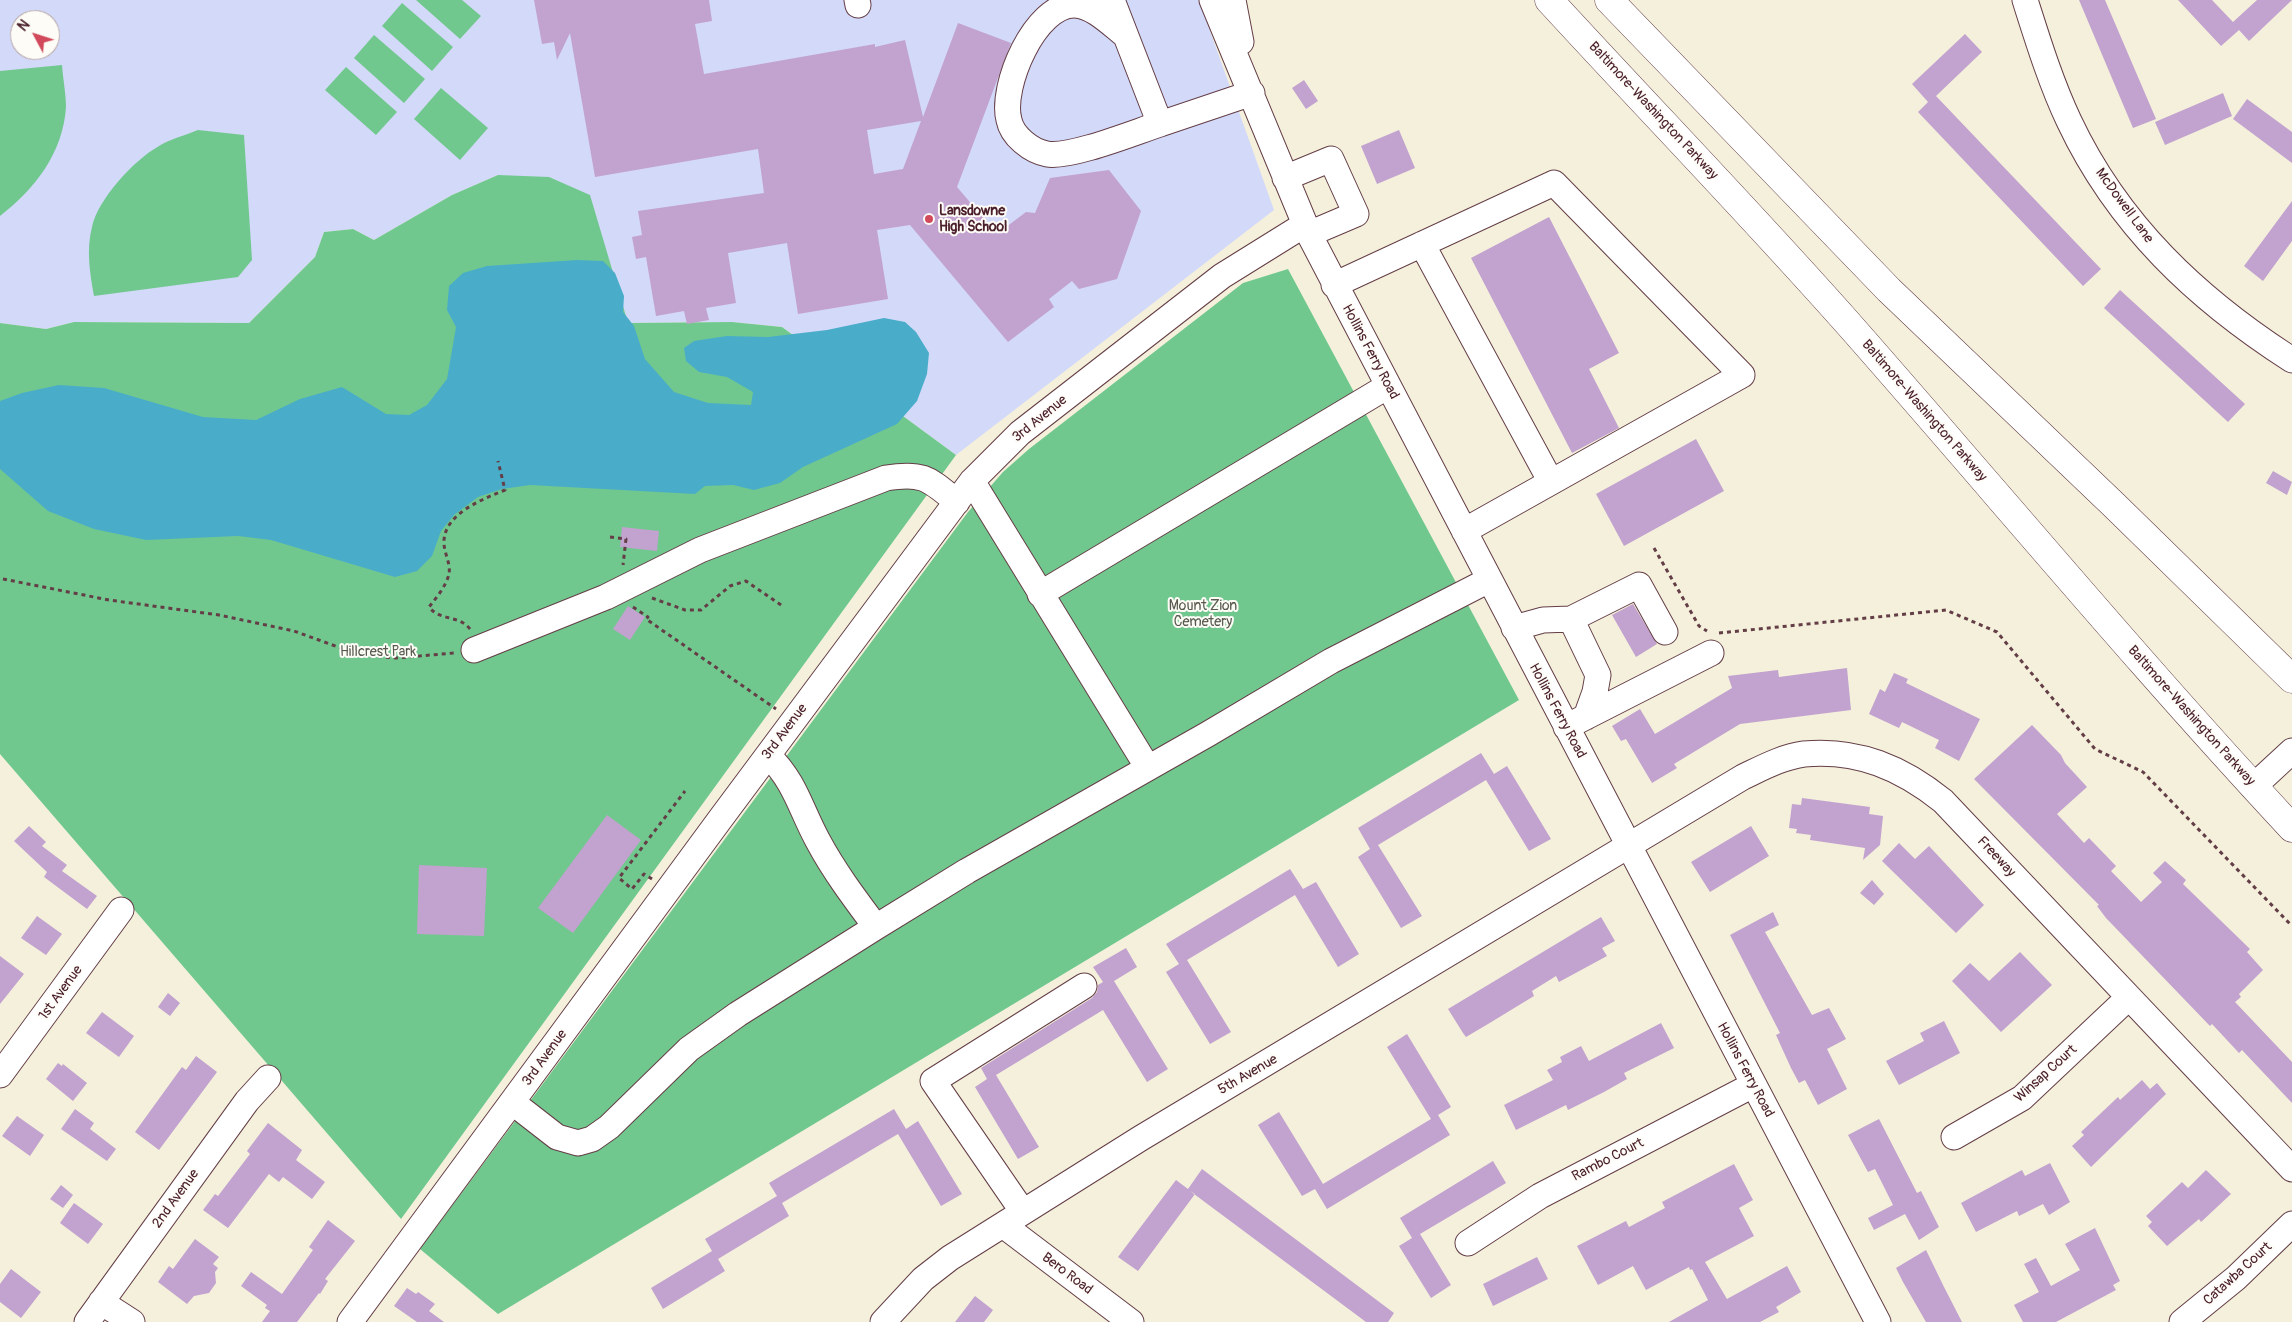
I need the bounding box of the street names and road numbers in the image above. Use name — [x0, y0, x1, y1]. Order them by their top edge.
street label: Baltimore-Washington Parkway — [1585, 39, 1721, 183]
street label: McDowell Lane — [2091, 165, 2157, 247]
street label: Hollins Ferry Road — [1338, 302, 1402, 402]
street label: Baltimore-Washington Parkway — [1858, 337, 1990, 485]
street label: 3rd Avenue — [1009, 392, 1071, 446]
street label: Baltimore-Washington Parkway — [2124, 643, 2258, 789]
street label: Hollins Ferry Road — [1525, 661, 1589, 761]
street label: 3rd Avenue — [759, 701, 811, 763]
street label: Freeway — [1973, 833, 2019, 881]
street label: 1st Avenue — [36, 962, 86, 1024]
street label: Hollins Ferry Road — [1713, 1020, 1777, 1120]
street label: 3rd Avenue — [519, 1027, 571, 1089]
street label: Winsap Court — [2011, 1042, 2081, 1106]
street label: 5th Avenue — [1215, 1051, 1281, 1099]
street label: Rambo Court — [1569, 1135, 1647, 1185]
street label: 2nd Avenue — [149, 1166, 203, 1232]
street label: Catawba Court — [2200, 1239, 2276, 1309]
street label: Bero Road — [1038, 1250, 1096, 1298]

